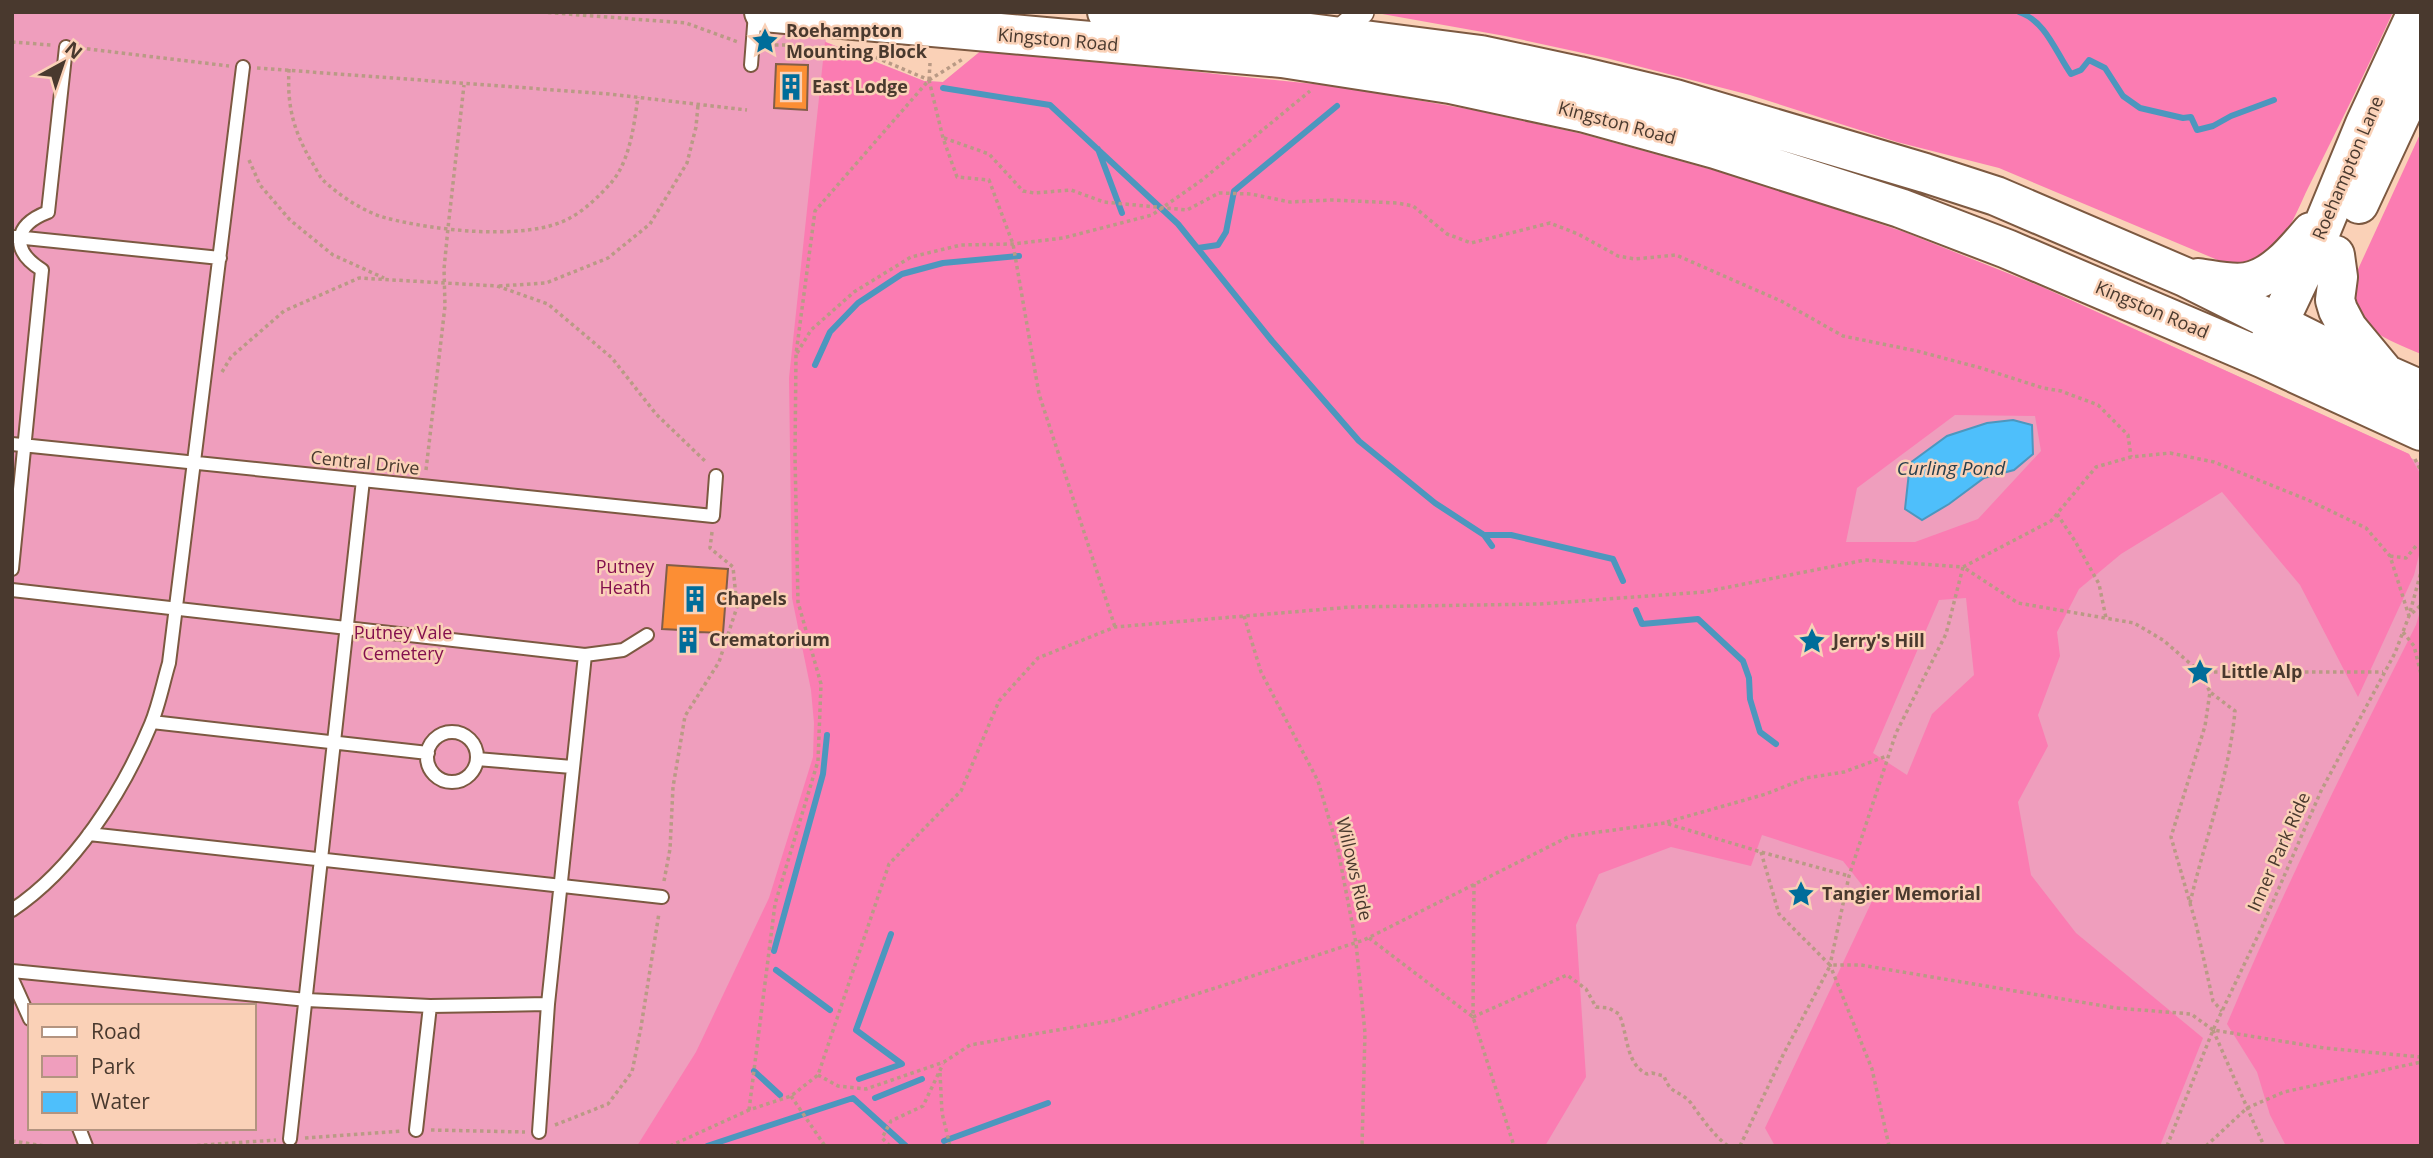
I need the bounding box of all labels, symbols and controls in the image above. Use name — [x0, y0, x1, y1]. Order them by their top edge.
place label: Roehampton Mounting Block — [786, 18, 928, 63]
street label: Kingston Road — [997, 22, 1119, 56]
place icon: Roehampton Mounting Block — [750, 26, 780, 56]
north arrow — [28, 28, 98, 98]
text: N — [60, 35, 88, 65]
building icon: East Lodge — [776, 72, 806, 102]
place label: East Lodge — [812, 74, 908, 98]
street label: Roehampton Lane — [2306, 92, 2388, 243]
street label: Kingston Road — [1556, 95, 1679, 149]
street label: Kingston Road — [2092, 274, 2213, 344]
street label: Central Drive — [309, 444, 421, 480]
water label: Curling Pond — [1897, 455, 2006, 481]
park label: Putney Heath — [596, 554, 655, 599]
building icon: Chapels — [680, 584, 710, 614]
place label: Chapels — [716, 586, 787, 610]
park label: Putney Vale Cemetery — [354, 620, 452, 665]
building icon: Crematorium — [673, 625, 703, 655]
place icon: Jerry's Hill — [1797, 626, 1827, 656]
place label: Crematorium — [709, 627, 830, 651]
place label: Jerry's Hill — [1831, 628, 1925, 652]
place icon: Little Alp — [2185, 657, 2215, 687]
place label: Little Alp — [2221, 659, 2302, 683]
street label: Inner Park Ride — [2241, 788, 2315, 915]
street label: Willows Ride — [1331, 815, 1378, 923]
place icon: Tangier Memorial — [1786, 879, 1816, 909]
place label: Tangier Memorial — [1822, 881, 1981, 905]
legend — [28, 1004, 256, 1130]
text: Road — [91, 1017, 141, 1045]
text: Park — [91, 1052, 135, 1080]
text: Water — [91, 1087, 150, 1115]

